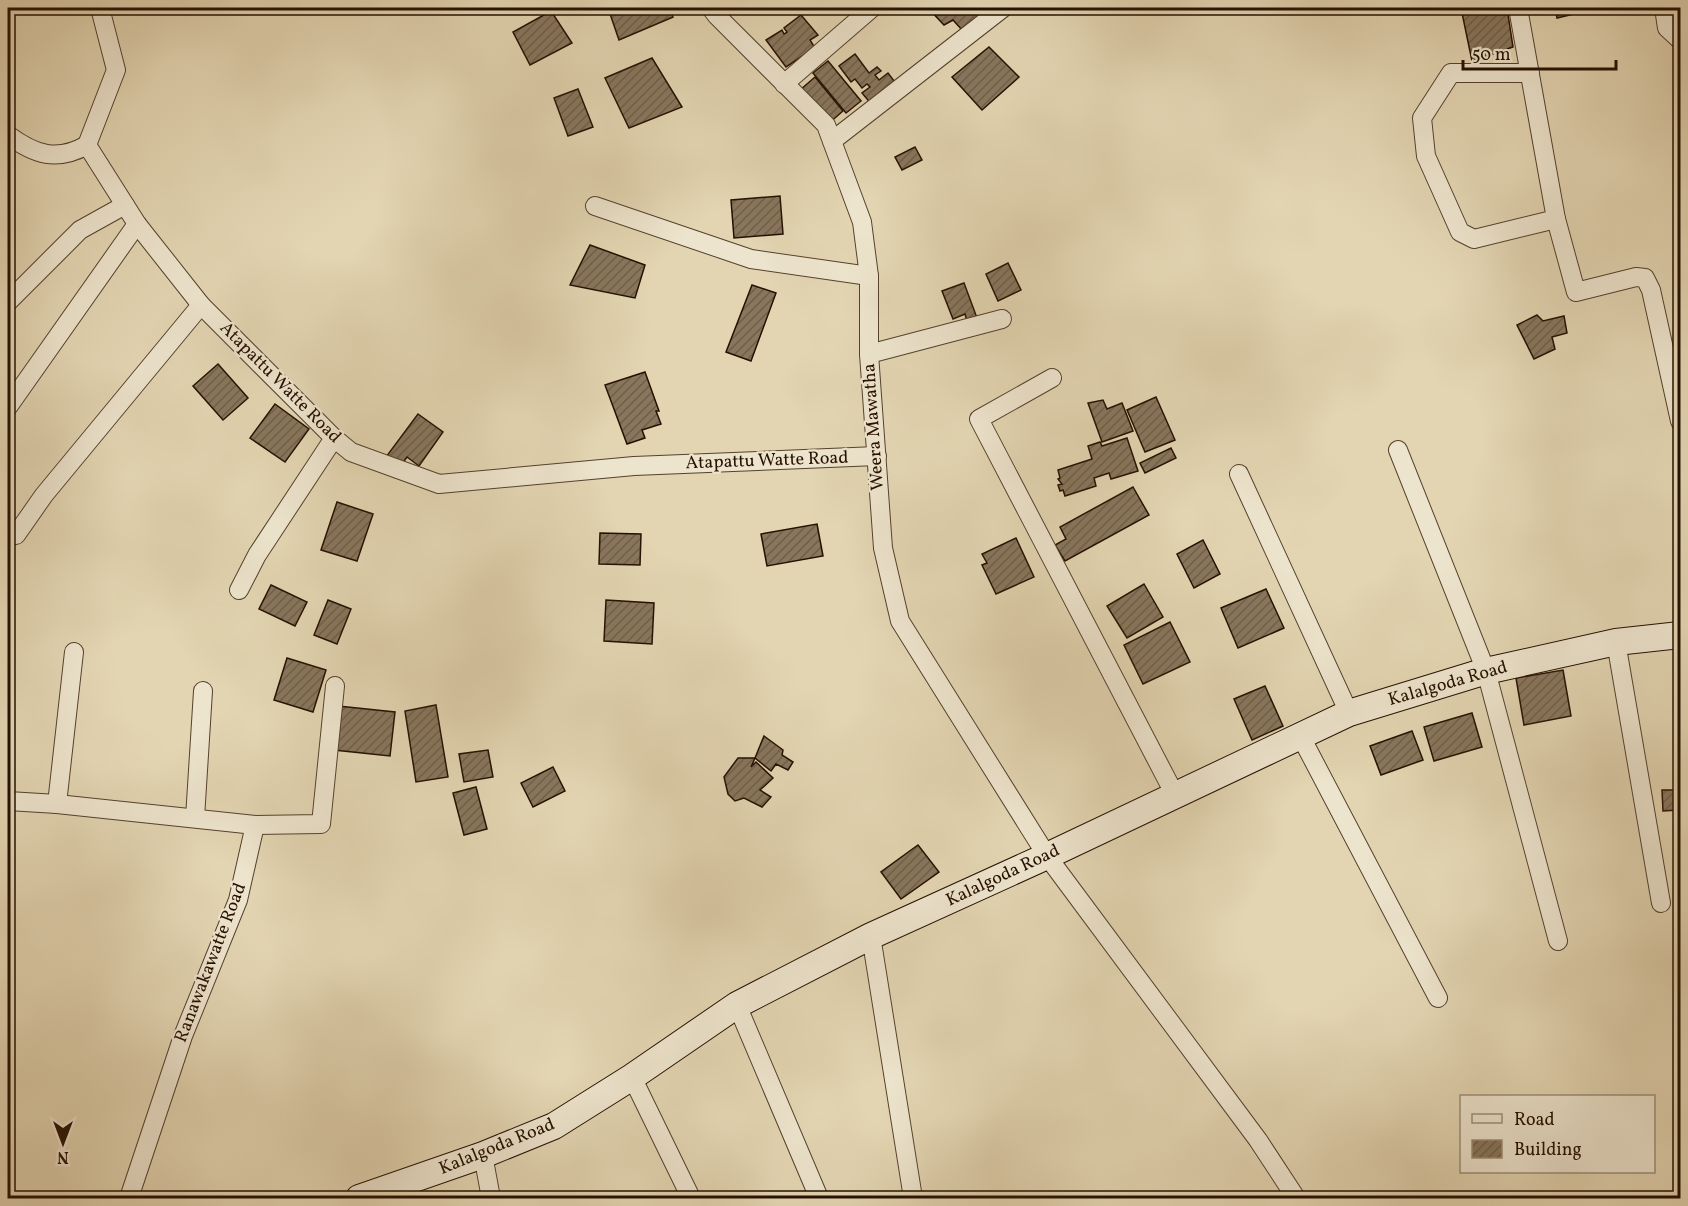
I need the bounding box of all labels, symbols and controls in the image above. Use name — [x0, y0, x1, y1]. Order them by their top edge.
scale bar — [1463, 33, 1616, 71]
text: 50 m — [1472, 43, 1511, 68]
street label: Atapattu Watte Road — [214, 317, 346, 449]
street label: Weera Mawatha — [857, 362, 891, 492]
street label: Atapattu Watte Road — [685, 446, 849, 476]
street label: Kalalgoda Road — [1385, 655, 1511, 713]
street label: Kalalgoda Road — [942, 839, 1064, 913]
street label: Ranawakawatte Road — [169, 880, 253, 1046]
legend — [1460, 1095, 1655, 1173]
text: Road — [1514, 1108, 1555, 1133]
street label: Kalalgoda Road — [435, 1112, 559, 1182]
north arrow — [33, 1113, 93, 1173]
text: Building — [1514, 1138, 1582, 1163]
text: N — [57, 1145, 69, 1167]

